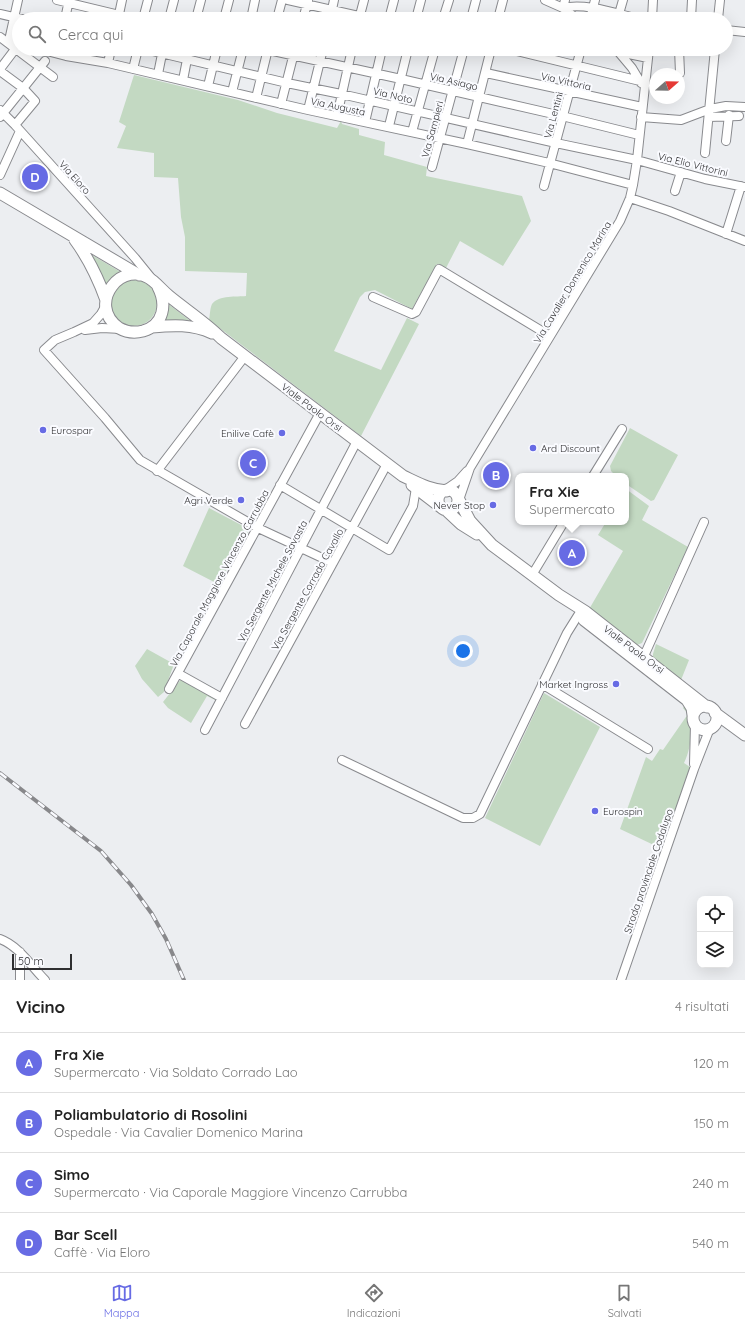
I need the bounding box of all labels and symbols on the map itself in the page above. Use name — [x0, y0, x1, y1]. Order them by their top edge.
north arrow — [649, 68, 685, 104]
street label: Via Vittoria — [539, 69, 592, 94]
street label: Via Asiago — [429, 70, 479, 93]
street label: Via Noto — [372, 85, 414, 106]
street label: Via Lentini — [541, 90, 566, 140]
street label: Via Augusta — [309, 94, 366, 119]
street label: Via Sampieri — [419, 99, 446, 159]
street label: Via Elio Vittorini — [656, 149, 729, 179]
street label: Via Eloro — [56, 158, 93, 197]
pin: D — [22, 162, 48, 192]
street label: Via Cavalier Domenico Marina — [531, 219, 614, 346]
street label: Viale Paolo Orsi — [279, 380, 345, 434]
place label: Eurospar — [51, 424, 93, 437]
marker: Eurospar — [38, 425, 48, 435]
place label: Enilive Cafè — [221, 427, 274, 440]
marker: Enilive Cafè — [277, 428, 287, 438]
place label: Ard Discount — [541, 442, 601, 455]
marker: Ard Discount — [528, 443, 538, 453]
pin: C — [240, 448, 266, 478]
pin: B — [483, 460, 509, 490]
street label: Via Caporale Maggiore Vincenzo Carrubba — [167, 488, 272, 669]
place label: Agri Verde — [184, 494, 233, 507]
marker: Agri Verde — [236, 495, 246, 505]
place label: Never Stop — [434, 499, 485, 512]
marker: Never Stop — [488, 500, 498, 510]
street label: Via Sergente Michele Savasta — [235, 518, 310, 644]
street label: Via Sergente Corrado Cavallo — [269, 526, 346, 652]
pin: A — [559, 538, 585, 568]
street label: Viale Paolo Orsi — [601, 622, 667, 676]
your location — [453, 641, 473, 661]
place label: Market Ingross — [539, 678, 608, 691]
marker: Market Ingross — [611, 679, 621, 689]
place label: Eurospin — [603, 805, 643, 818]
marker: Eurospin — [590, 806, 600, 816]
street label: Strada provinciale Codalupo — [621, 807, 676, 935]
scale bar — [12, 952, 72, 971]

